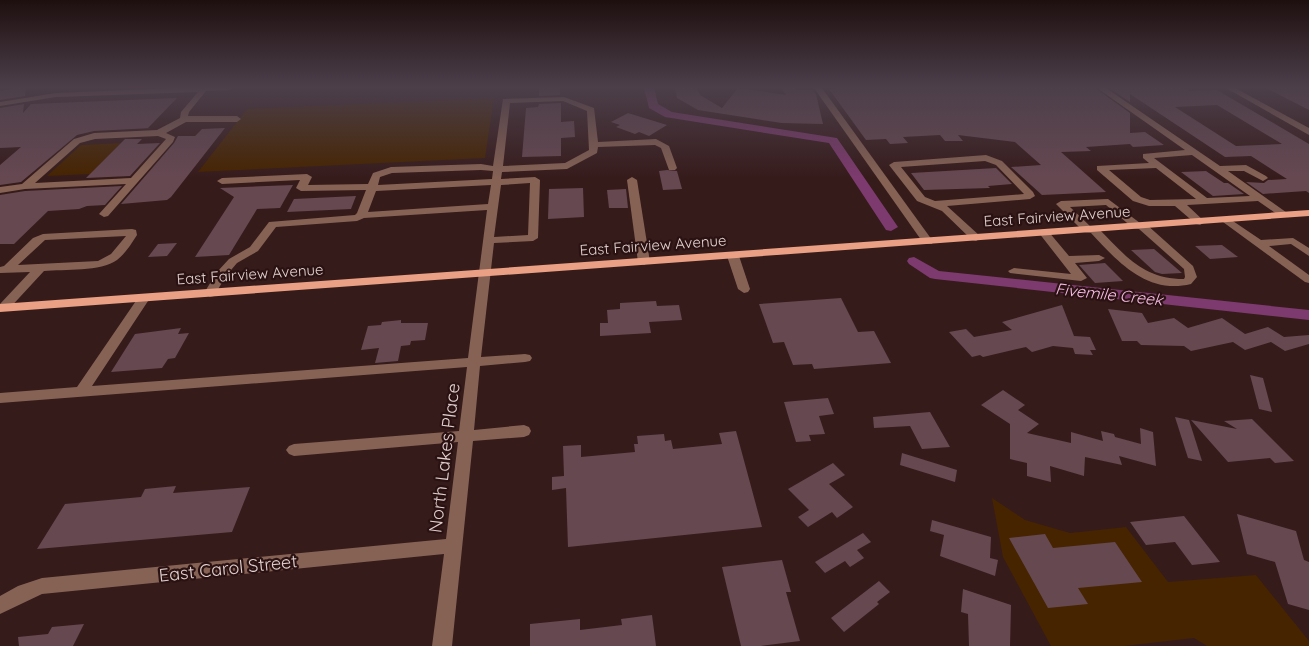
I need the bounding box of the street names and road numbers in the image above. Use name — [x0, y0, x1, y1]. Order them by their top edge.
street label: East Fairview Avenue — [983, 201, 1131, 231]
street label: East Fairview Avenue — [579, 230, 727, 260]
street label: East Fairview Avenue — [176, 259, 324, 289]
street label: North Lakes Place — [423, 382, 465, 534]
street label: East Carol Street — [158, 549, 298, 587]

